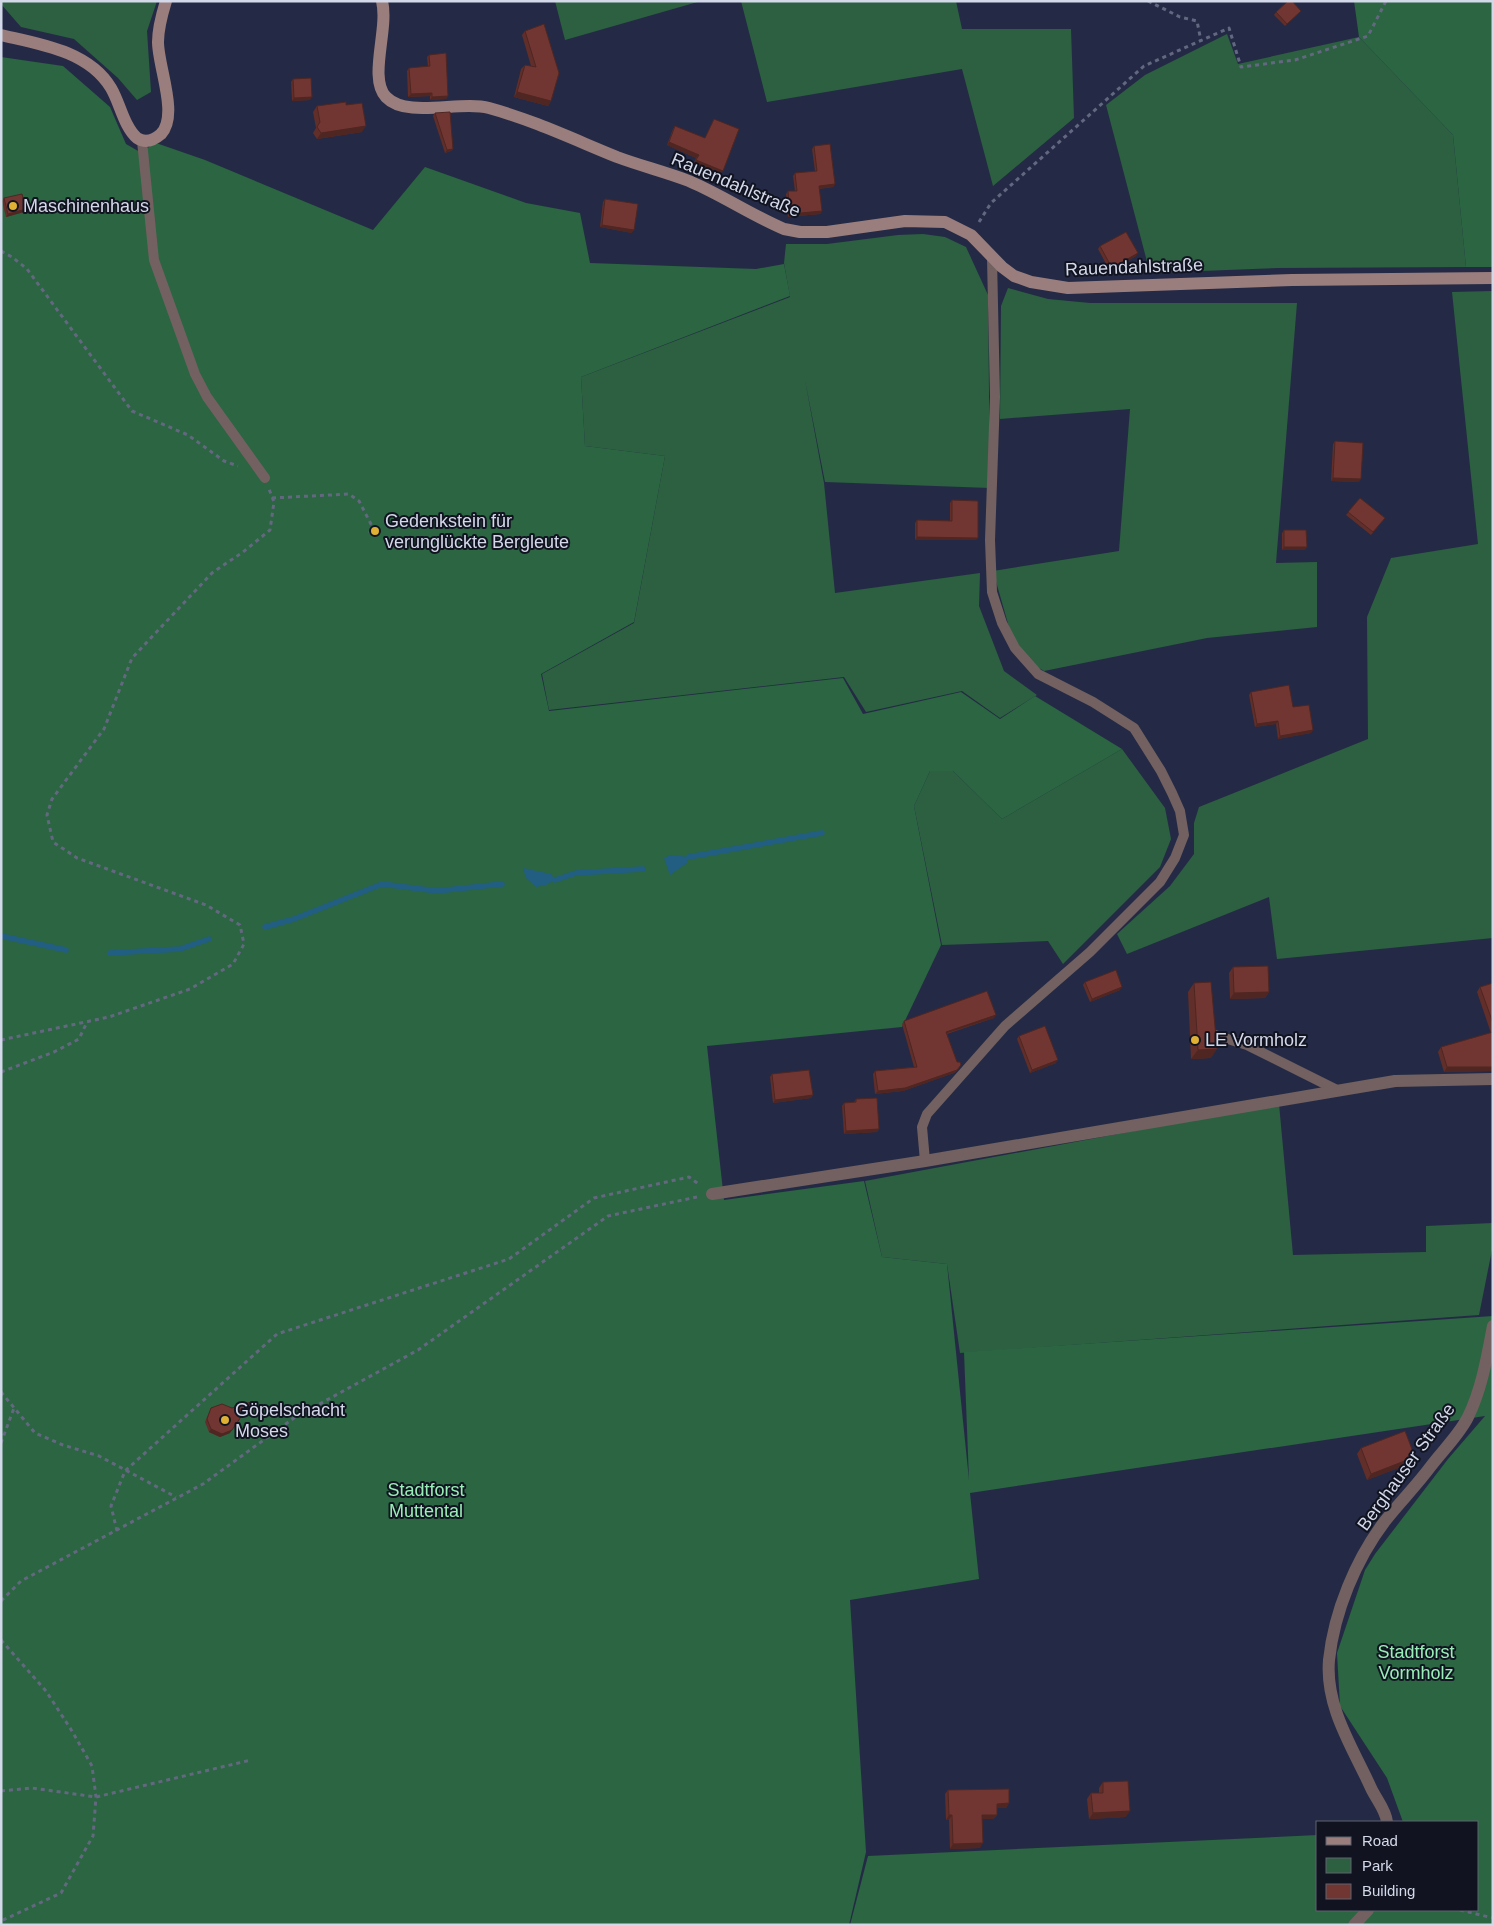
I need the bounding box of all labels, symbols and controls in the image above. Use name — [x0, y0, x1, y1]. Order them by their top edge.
street label: Rauendahlstraße — [669, 149, 803, 221]
place label: Maschinenhaus — [23, 196, 149, 216]
marker: Maschinenhaus — [7, 200, 19, 212]
street label: Rauendahlstraße — [1065, 255, 1203, 279]
place label: Gedenkstein für verunglückte Bergleute — [385, 511, 569, 552]
marker: Gedenkstein für verunglückte Bergleute — [369, 525, 381, 537]
place label: LE Vormholz — [1205, 1030, 1307, 1050]
marker: LE Vormholz — [1189, 1034, 1201, 1046]
place label: Göpelschacht Moses — [235, 1400, 345, 1441]
street label: Berghauser Straße — [1353, 1400, 1459, 1534]
marker: Göpelschacht Moses — [219, 1414, 231, 1426]
park label: Stadtforst Muttental — [387, 1480, 465, 1521]
park label: Stadtforst Vormholz — [1377, 1642, 1455, 1683]
legend — [1316, 1821, 1479, 1911]
text: Road — [1362, 1832, 1398, 1849]
text: Park — [1362, 1857, 1393, 1874]
text: Building — [1362, 1882, 1415, 1899]

